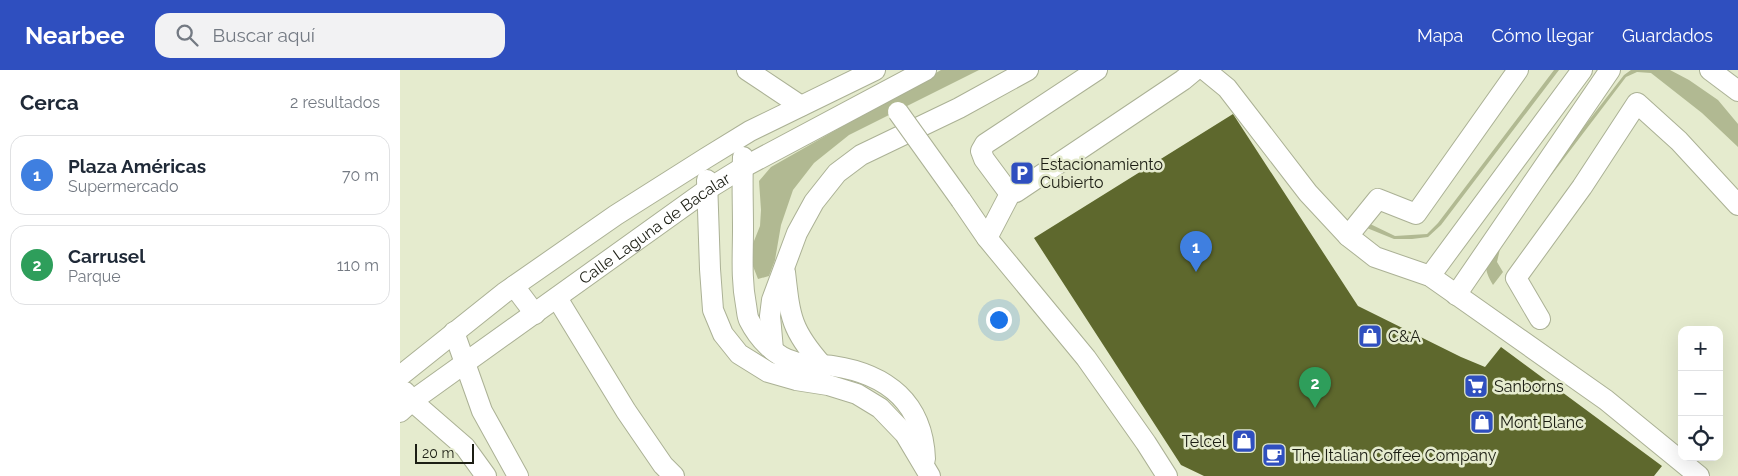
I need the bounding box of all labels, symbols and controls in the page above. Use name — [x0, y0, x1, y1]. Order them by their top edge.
search box — [155, 13, 505, 58]
text: Nearbee — [25, 21, 125, 50]
icon: search — [173, 21, 201, 49]
text: Buscar aquí — [213, 24, 315, 46]
text: Mapa — [1417, 25, 1463, 46]
text: Cómo llegar — [1491, 25, 1594, 46]
text: Guardados — [1622, 25, 1713, 46]
text: Cerca — [20, 90, 79, 115]
text: 2 resultados — [290, 93, 380, 112]
text: Plaza Américas — [68, 155, 206, 177]
place label: Estacionamiento Cubierto — [1040, 155, 1163, 192]
parking icon: Estacionamiento Cubierto — [1009, 160, 1035, 186]
text: 1 — [33, 166, 41, 185]
text: 70 m — [342, 166, 379, 185]
street label: Calle Laguna de Bacalar — [575, 169, 734, 288]
text: Supermercado — [68, 177, 179, 196]
pin: 1 — [1180, 231, 1212, 272]
text: Carrusel — [68, 245, 145, 267]
text: 2 — [32, 256, 42, 275]
text: 110 m — [337, 256, 379, 275]
text: Parque — [68, 267, 121, 286]
your location — [986, 307, 1012, 333]
shop icon: C&A — [1357, 323, 1383, 349]
map controls — [1678, 326, 1723, 461]
button: + — [1678, 326, 1723, 371]
place label: C&A — [1388, 327, 1421, 346]
pin: 2 — [1299, 367, 1331, 408]
button: − — [1678, 371, 1723, 416]
supermarket icon: Sanborns — [1463, 373, 1489, 399]
place label: Sanborns — [1494, 377, 1564, 396]
shop icon: Mont Blanc — [1469, 409, 1495, 435]
place label: Mont Blanc — [1500, 413, 1584, 432]
button: locate — [1678, 416, 1723, 461]
shop icon: Telcel — [1231, 428, 1257, 454]
place label: Telcel — [1182, 432, 1227, 451]
scale bar — [415, 441, 474, 464]
cafe icon: The Italian Coffee Company — [1261, 442, 1287, 468]
text: 20 m — [422, 445, 454, 461]
place label: The Italian Coffee Company — [1292, 446, 1497, 465]

